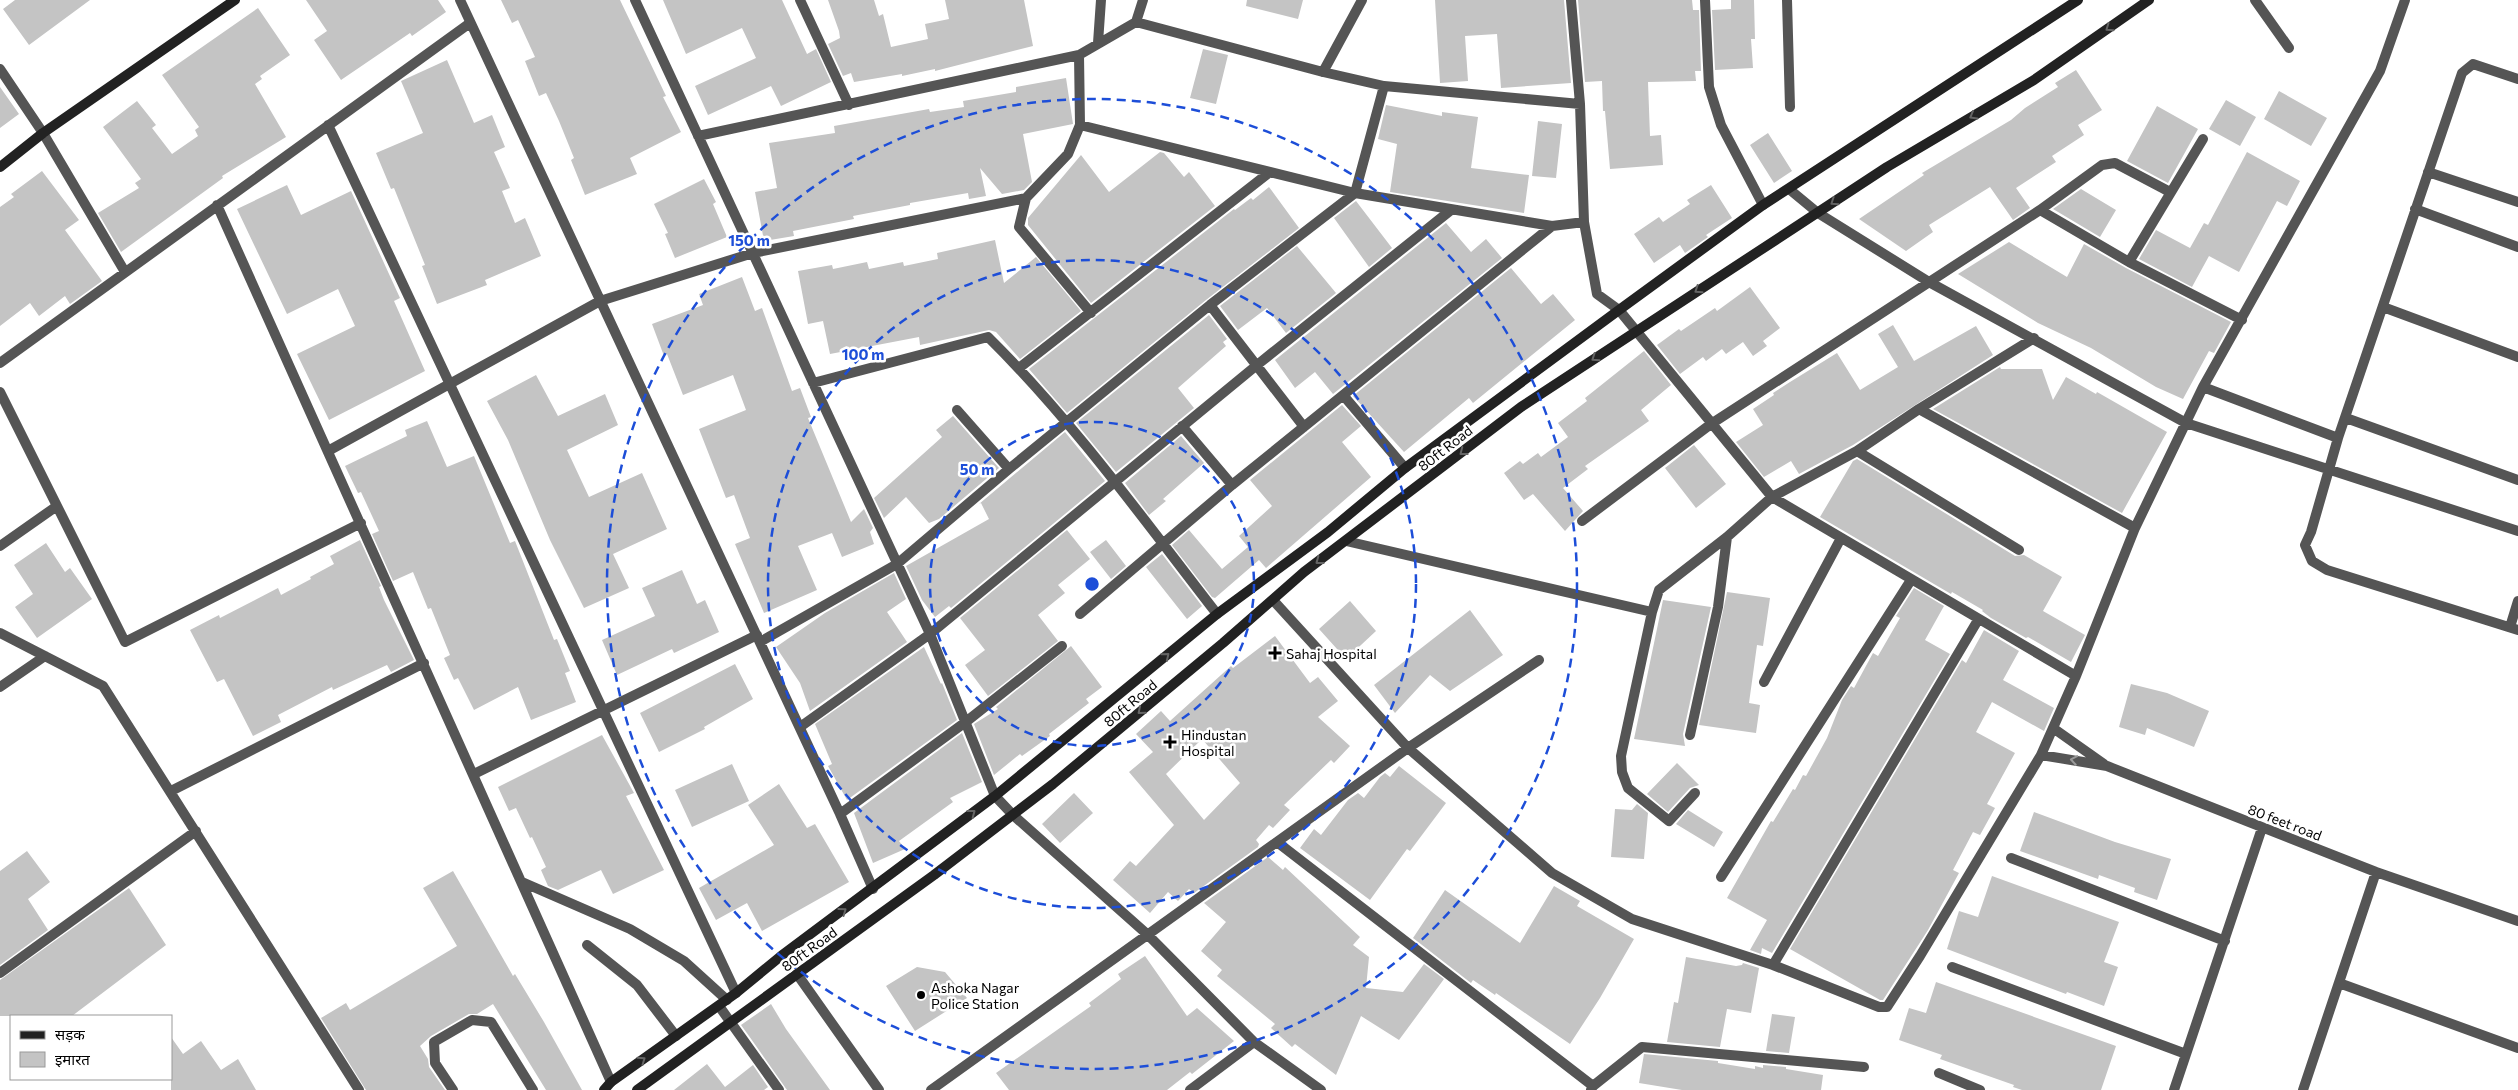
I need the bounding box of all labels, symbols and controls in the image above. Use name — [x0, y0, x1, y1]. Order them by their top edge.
one-way arrow — [2105, 22, 2115, 31]
one-way arrow — [1969, 110, 1978, 120]
one-way arrow — [1831, 196, 1840, 205]
text: 150 m — [728, 231, 770, 249]
one-way arrow — [1694, 284, 1704, 293]
text: 100 m — [842, 345, 884, 363]
one-way arrow — [1591, 352, 1601, 361]
street label: 80ft Road — [1414, 422, 1476, 474]
one-way arrow — [1459, 446, 1469, 455]
text: 50 m — [960, 460, 994, 478]
one-way arrow — [1315, 555, 1325, 564]
centre of rings — [1083, 575, 1101, 593]
place label: Sahaj Hospital — [1286, 645, 1377, 662]
marker: Sahaj Hospital — [1268, 646, 1282, 660]
one-way arrow — [1161, 652, 1170, 661]
street label: 80ft Road — [1100, 676, 1160, 730]
one-way arrow — [1138, 705, 1147, 714]
place label: Hindustan Hospital — [1181, 726, 1246, 759]
marker: Hindustan Hospital — [1163, 735, 1177, 749]
one-way arrow — [2069, 756, 2078, 766]
street label: 80 feet road — [2246, 800, 2324, 844]
one-way arrow — [966, 811, 975, 819]
one-way arrow — [837, 908, 846, 917]
street label: 80ft Road — [778, 923, 840, 975]
place label: Ashoka Nagar Police Station — [931, 979, 1020, 1012]
marker: Ashoka Nagar Police Station — [915, 989, 927, 1001]
legend — [10, 1015, 172, 1080]
text: सड़क — [55, 1025, 85, 1043]
text: इमारत — [55, 1050, 90, 1068]
one-way arrow — [636, 1057, 646, 1066]

